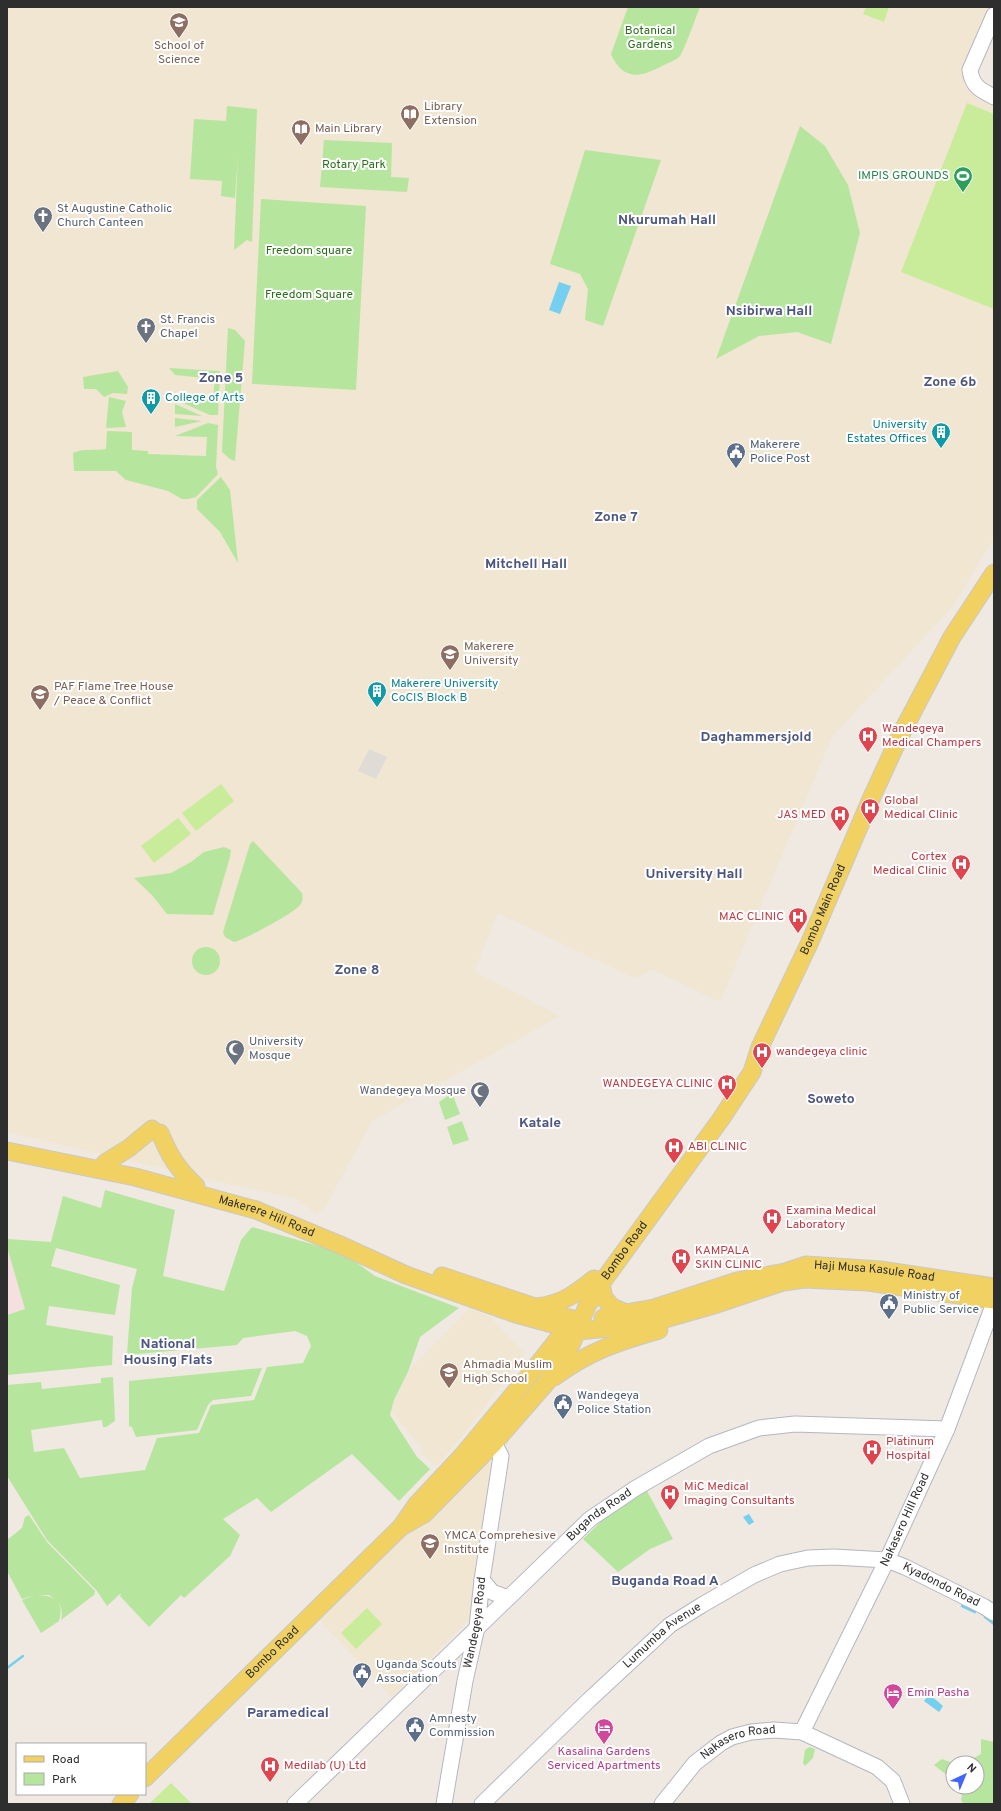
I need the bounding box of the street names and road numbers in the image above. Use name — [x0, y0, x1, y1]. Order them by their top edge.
street label: Bombo Main Road — [797, 862, 850, 958]
street label: Makerere Hill Road — [217, 1192, 317, 1241]
street label: Bombo Road — [598, 1218, 652, 1284]
street label: Haji Musa Kasule Road — [813, 1258, 936, 1286]
street label: Nakasero Hill Road — [877, 1471, 934, 1569]
street label: Buganda Road — [563, 1485, 635, 1545]
street label: Kyadondo Road — [900, 1559, 982, 1611]
street label: Wandegeya Road — [460, 1576, 490, 1670]
street label: Lumumba Avenue — [620, 1599, 704, 1672]
street label: Bombo Road — [243, 1623, 303, 1683]
street label: Nakasero Road — [697, 1722, 776, 1764]

